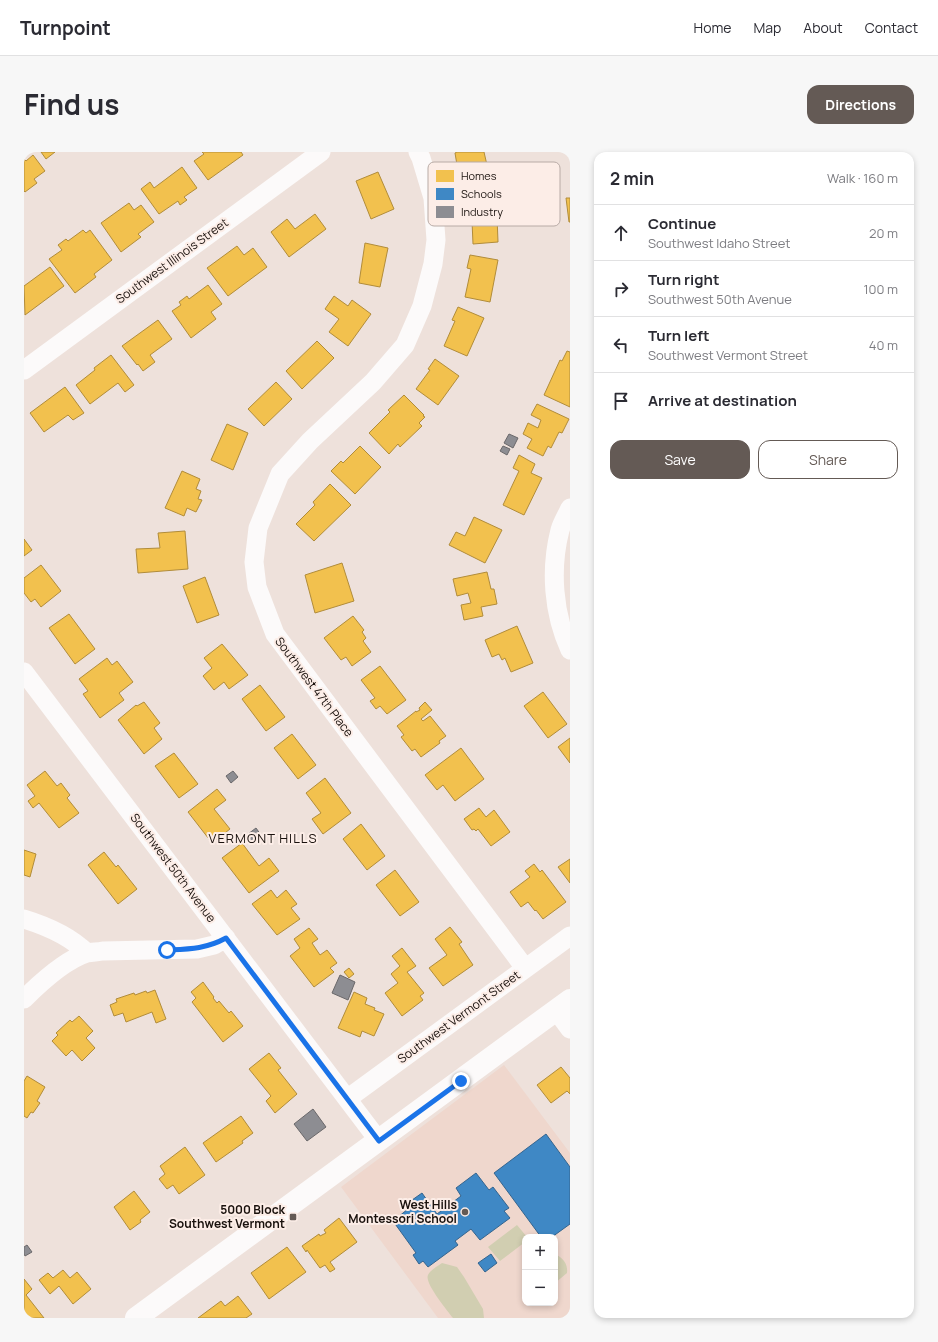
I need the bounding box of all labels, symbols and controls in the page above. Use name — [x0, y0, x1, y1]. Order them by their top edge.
text: Turnpoint — [20, 15, 111, 41]
text: Home — [694, 18, 731, 37]
text: Map — [753, 18, 781, 37]
text: About — [803, 18, 843, 37]
text: Contact — [865, 18, 918, 37]
text: Find us — [24, 85, 119, 123]
button: Directions — [807, 85, 914, 124]
legend — [428, 162, 560, 226]
text: 2 min — [610, 167, 654, 190]
text: Homes — [461, 168, 497, 183]
text: Walk · 160 m — [827, 169, 898, 187]
text: Schools — [461, 186, 502, 201]
text: Industry — [461, 204, 503, 219]
text: Continue — [648, 213, 716, 234]
street label: Southwest Illinois Street — [112, 214, 232, 307]
icon: ahead — [610, 222, 632, 244]
text: 20 m — [869, 224, 898, 242]
text: Southwest Idaho Street — [648, 234, 790, 252]
text: Turn right — [648, 269, 719, 290]
icon: right — [610, 278, 632, 300]
text: 100 m — [863, 280, 898, 298]
text: Southwest 50th Avenue — [648, 290, 792, 308]
text: Turn left — [648, 325, 710, 346]
icon: left — [610, 334, 632, 356]
text: 40 m — [869, 336, 898, 354]
text: Southwest Vermont Street — [648, 346, 808, 364]
icon: arrive — [610, 390, 632, 412]
text: Arrive at destination — [648, 390, 797, 411]
button: Save — [610, 440, 750, 479]
button: Share — [758, 440, 898, 479]
street label: Southwest 47th Place — [271, 633, 358, 740]
street label: Southwest 50th Avenue — [127, 810, 220, 926]
district label: VERMONT HILLS — [209, 829, 317, 847]
route start — [158, 941, 176, 959]
street label: Southwest Vermont Street — [394, 966, 524, 1067]
route end — [452, 1072, 470, 1090]
place label: West Hills Montessori School — [348, 1196, 457, 1227]
place label: 5000 Block Southwest Vermont — [169, 1201, 286, 1232]
marker: West Hills Montessori School — [460, 1207, 470, 1217]
marker: 5000 Block Southwest Vermont — [288, 1212, 298, 1222]
map controls — [522, 1234, 558, 1306]
button: + — [522, 1234, 558, 1270]
button: − — [522, 1270, 558, 1306]

